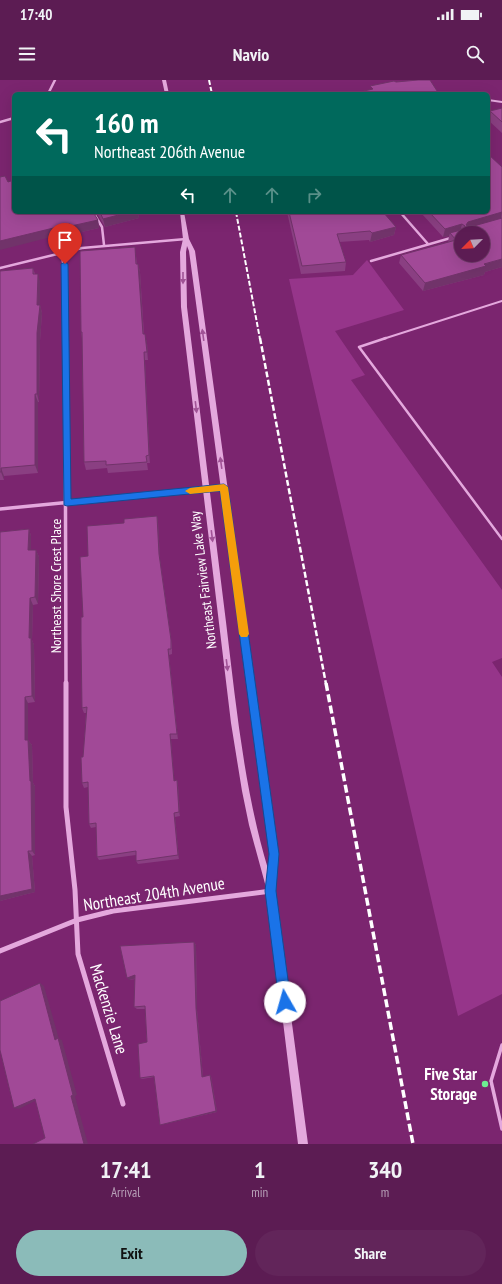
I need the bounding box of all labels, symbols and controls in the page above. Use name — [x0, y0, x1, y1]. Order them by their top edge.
text: 17:40 — [20, 5, 52, 24]
icon: menu — [16, 43, 38, 65]
text: Navio — [233, 43, 269, 66]
icon: search — [464, 43, 486, 65]
text: 160 m — [94, 104, 158, 141]
icon: left — [28, 108, 80, 160]
text: Northeast 206th Avenue — [94, 140, 245, 163]
icon: left — [177, 184, 199, 206]
icon: ahead — [219, 184, 241, 206]
icon: ahead — [261, 184, 283, 206]
icon: right — [303, 184, 325, 206]
pin — [48, 223, 82, 264]
north arrow — [454, 226, 490, 262]
map controls — [454, 226, 490, 262]
icon: arrive — [54, 229, 76, 251]
one-way arrow — [180, 272, 186, 285]
one-way arrow — [200, 329, 206, 341]
one-way arrow — [193, 401, 199, 413]
one-way arrow — [218, 457, 224, 470]
street label: Northeast Fairview Lake Way — [186, 509, 220, 650]
street label: Northeast Shore Crest Place — [47, 518, 65, 653]
one-way arrow — [209, 530, 215, 542]
one-way arrow — [224, 659, 231, 671]
street label: Northeast 204th Avenue — [82, 872, 226, 916]
street label: Mackenzie Lane — [85, 961, 133, 1057]
position arrow — [264, 981, 306, 1023]
place label: Five Star Storage — [424, 1063, 477, 1105]
marker: Five Star Storage — [480, 1079, 490, 1089]
text: 17:41 — [100, 1154, 152, 1185]
text: 1 — [254, 1154, 265, 1185]
text: 340 — [368, 1154, 402, 1185]
text: Arrival — [111, 1184, 140, 1201]
text: min — [251, 1184, 268, 1201]
text: m — [381, 1184, 389, 1201]
button: Exit — [16, 1230, 247, 1276]
button: Share — [255, 1230, 486, 1276]

